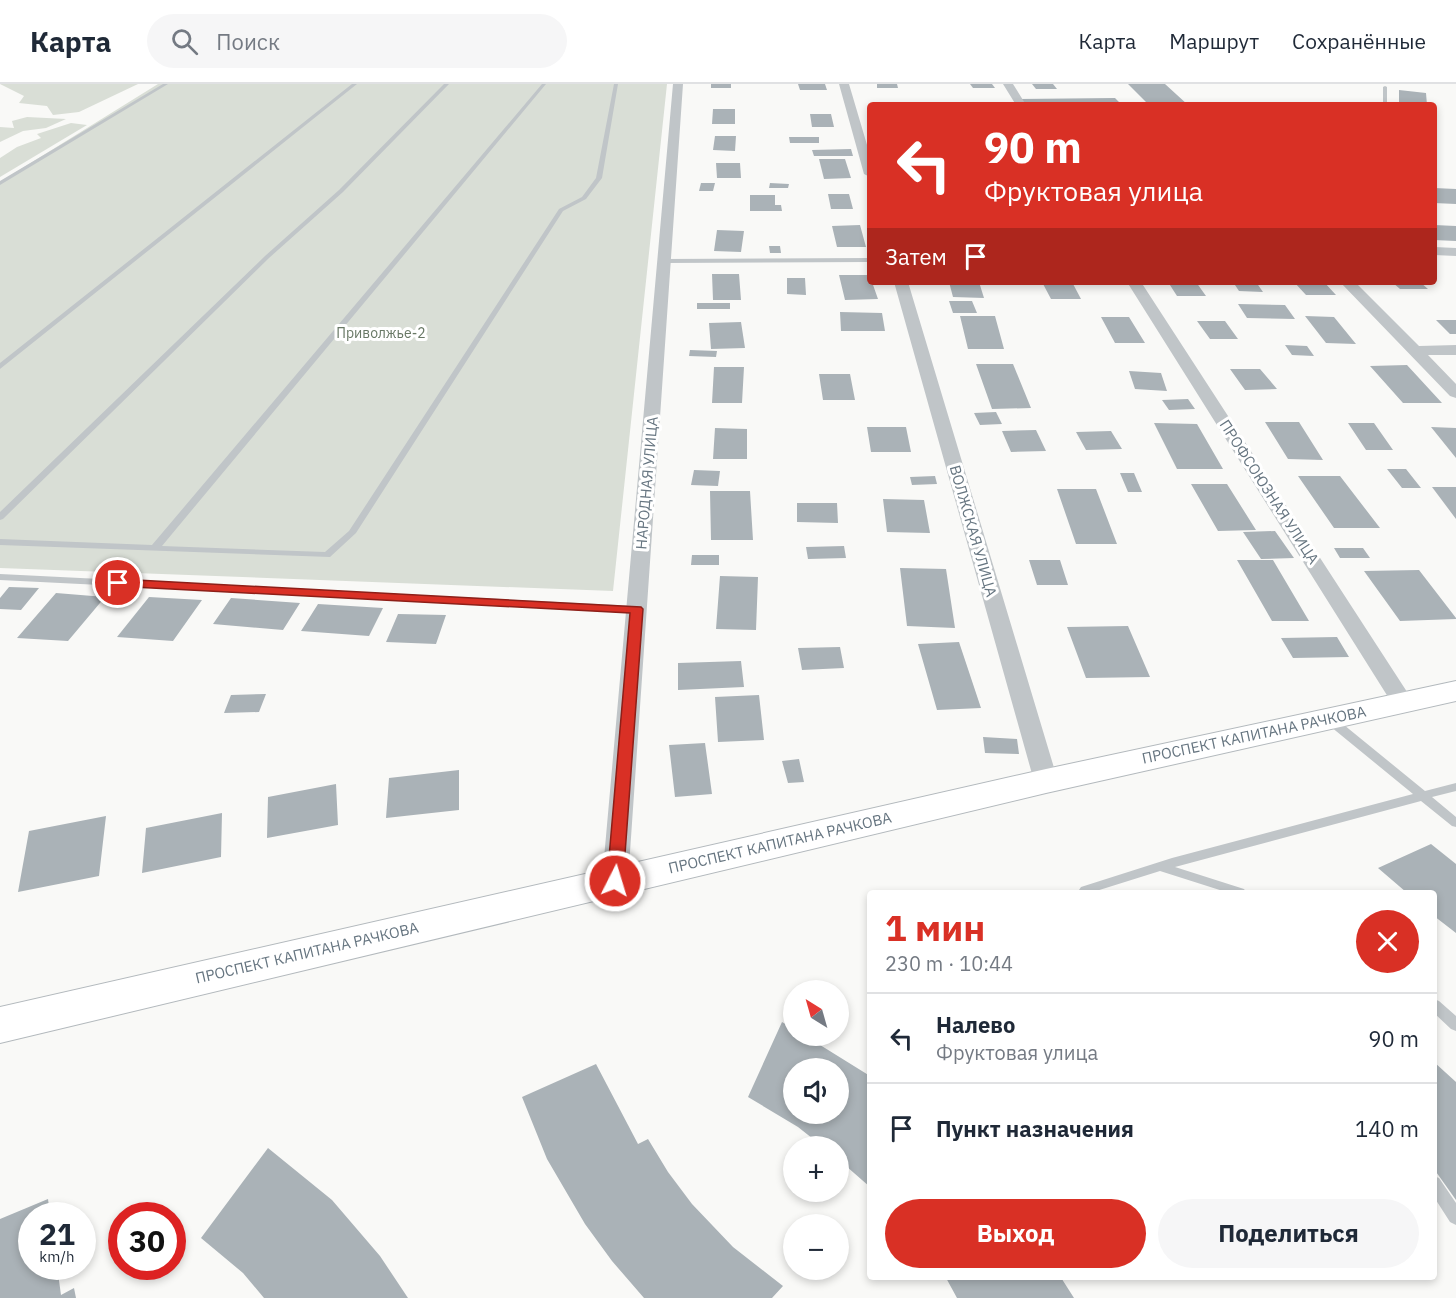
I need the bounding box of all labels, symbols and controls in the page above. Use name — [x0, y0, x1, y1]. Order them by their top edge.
search box — [147, 14, 567, 68]
text: Карта — [30, 23, 111, 60]
icon: search — [168, 25, 201, 58]
text: Поиск — [216, 27, 280, 56]
text: Карта — [1078, 27, 1136, 55]
text: Маршрут — [1169, 27, 1259, 55]
text: Сохранённые — [1292, 27, 1426, 55]
text: 90 m — [984, 120, 1082, 175]
icon: left — [885, 126, 963, 204]
text: Фруктовая улица — [984, 173, 1203, 208]
icon: arrive — [959, 240, 992, 273]
text: Затем — [885, 242, 947, 271]
park label: Приволжье-2 — [336, 324, 426, 342]
street label: НАРОДНАЯ УЛИЦА — [631, 415, 662, 550]
street label: ПРОФСОЮЗНАЯ УЛИЦА — [1216, 416, 1323, 568]
street label: ВОЛЖСКАЯ УЛИЦА — [946, 463, 1001, 599]
pin — [92, 557, 143, 608]
icon: arrive — [101, 566, 134, 599]
street label: ПРОСПЕКТ КАПИТАНА РАЧКОВА — [1140, 701, 1368, 768]
street label: ПРОСПЕКТ КАПИТАНА РАЧКОВА — [666, 807, 894, 877]
position arrow — [583, 849, 647, 913]
text: 1 мин — [885, 904, 985, 951]
button: close — [1356, 910, 1419, 973]
street label: ПРОСПЕКТ КАПИТАНА РАЧКОВА — [193, 917, 421, 987]
text: 230 m · 10:44 — [885, 950, 1013, 977]
north arrow — [783, 980, 849, 1046]
map controls — [783, 980, 849, 1280]
text: Налево — [936, 1010, 1015, 1039]
icon: left — [885, 1022, 918, 1055]
text: 90 m — [1368, 1024, 1419, 1053]
text: Фруктовая улица — [936, 1039, 1098, 1066]
button: sound — [783, 1058, 849, 1124]
icon: arrive — [885, 1112, 918, 1145]
text: Пункт назначения — [936, 1114, 1134, 1143]
text: 140 m — [1355, 1114, 1419, 1143]
button: + — [783, 1136, 849, 1202]
button: Выход — [885, 1199, 1146, 1268]
button: Поделиться — [1158, 1199, 1419, 1268]
speed limit sign: 30 — [108, 1202, 186, 1280]
text: 21 — [39, 1214, 75, 1253]
button: − — [783, 1214, 849, 1280]
text: km/h — [39, 1247, 75, 1266]

